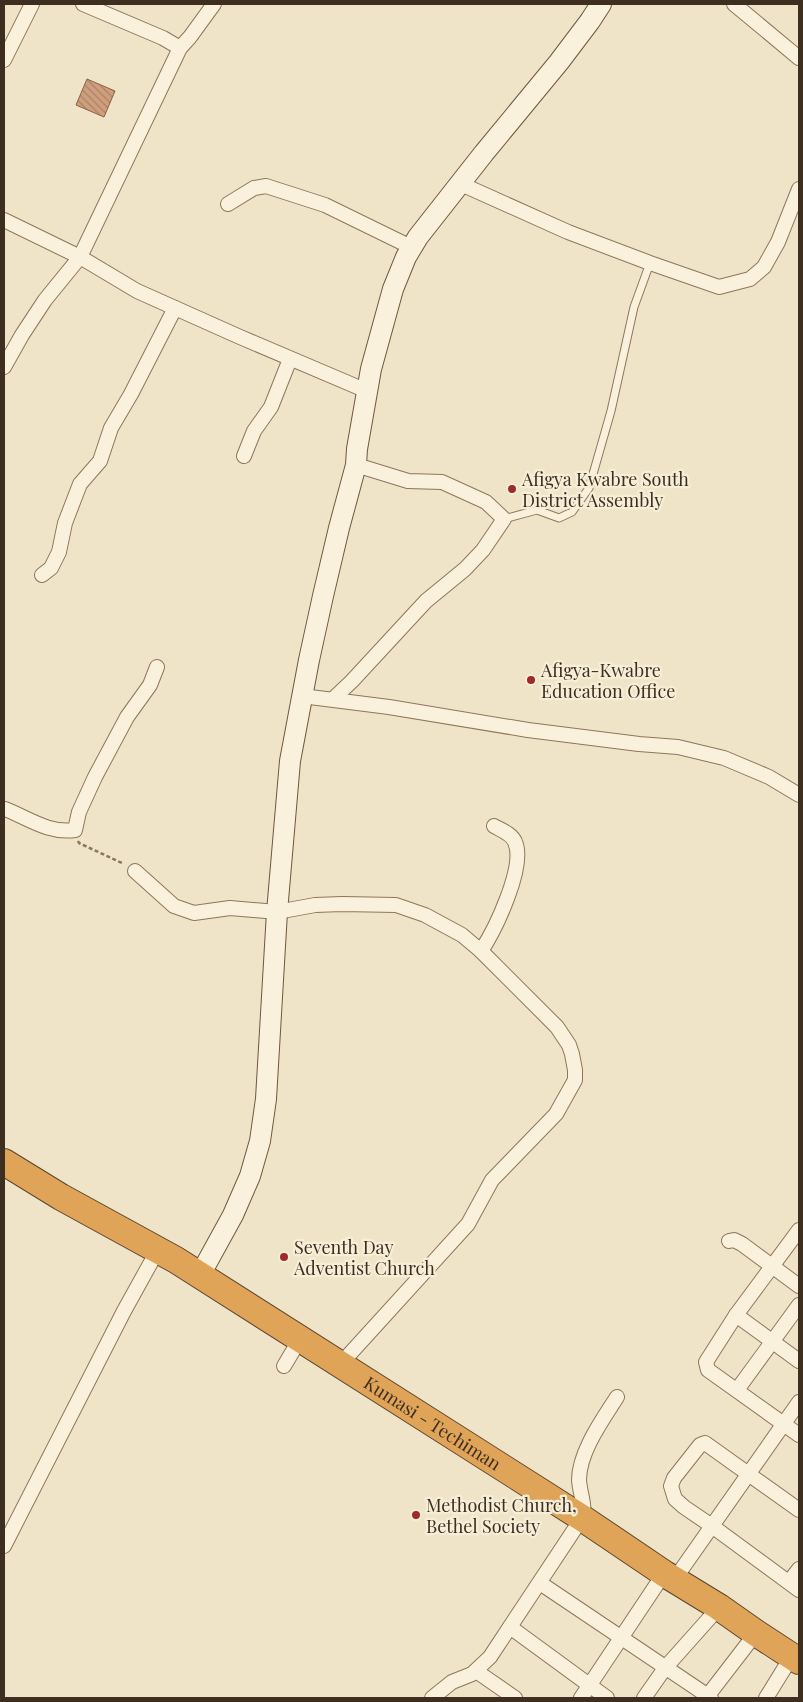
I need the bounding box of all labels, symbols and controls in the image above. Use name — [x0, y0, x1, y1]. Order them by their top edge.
place label: Afigya Kwabre South District Assembly — [521, 467, 689, 512]
marker: Afigya Kwabre South District Assembly — [506, 483, 518, 495]
place label: Afigya-Kwabre Education Office — [540, 658, 675, 703]
marker: Afigya-Kwabre Education Office — [525, 674, 537, 686]
place label: Seventh Day Adventist Church — [293, 1235, 435, 1280]
marker: Seventh Day Adventist Church — [278, 1251, 290, 1263]
street label: Kumasi - Techiman — [359, 1371, 506, 1476]
place label: Methodist Church, Bethel Society — [426, 1493, 577, 1538]
marker: Methodist Church, Bethel Society — [410, 1509, 422, 1521]

